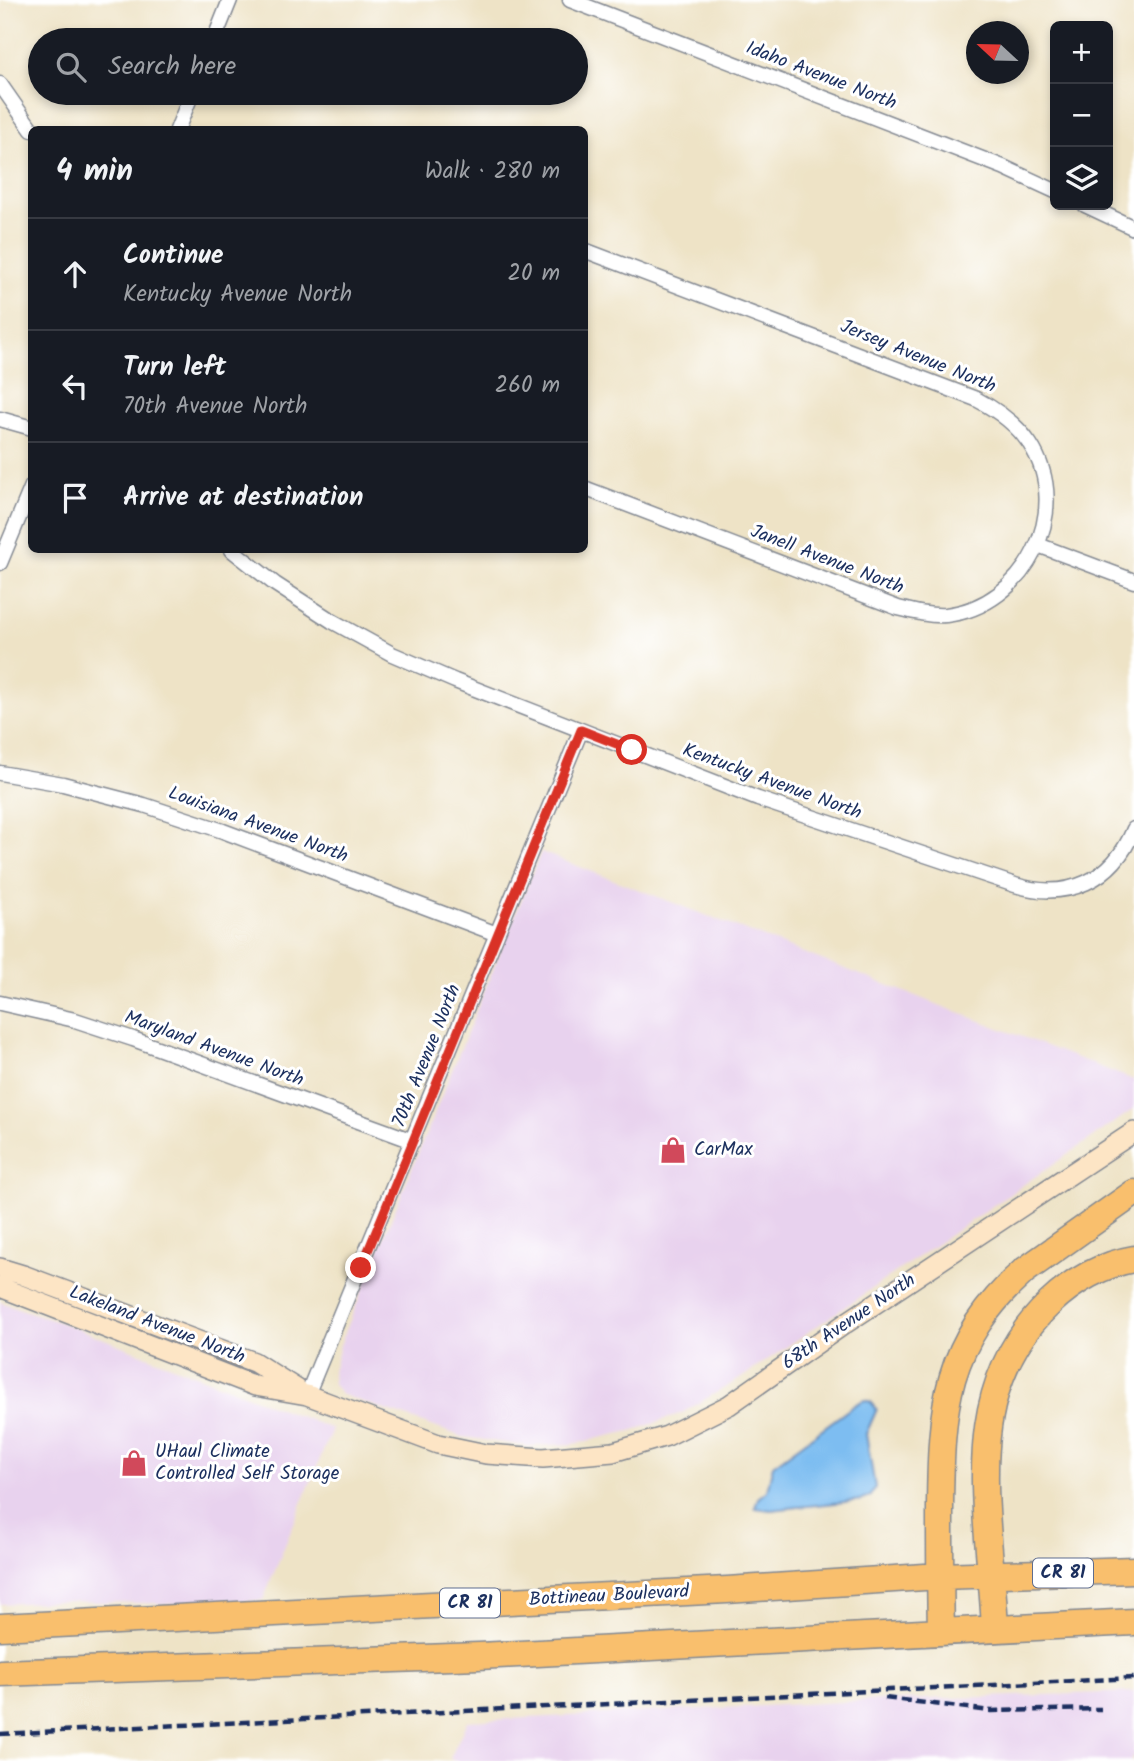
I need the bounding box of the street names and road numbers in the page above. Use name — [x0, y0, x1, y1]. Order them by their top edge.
street label: Idaho Avenue North — [741, 33, 901, 119]
street label: Jersey Avenue North — [836, 312, 1000, 402]
street label: Janell Avenue North — [746, 517, 908, 603]
street label: Kentucky Avenue North — [678, 736, 866, 828]
street label: Louisiana Avenue North — [164, 778, 352, 872]
street label: 70th Avenue North — [385, 980, 469, 1132]
street label: Maryland Avenue North — [120, 1003, 308, 1095]
street label: 68th Avenue North — [776, 1266, 922, 1378]
street label: Lakeland Avenue North — [65, 1278, 249, 1372]
road number: CR 81 — [1033, 1558, 1093, 1588]
street label: Bottineau Boulevard — [528, 1577, 690, 1615]
road number: CR 81 — [440, 1588, 500, 1618]

